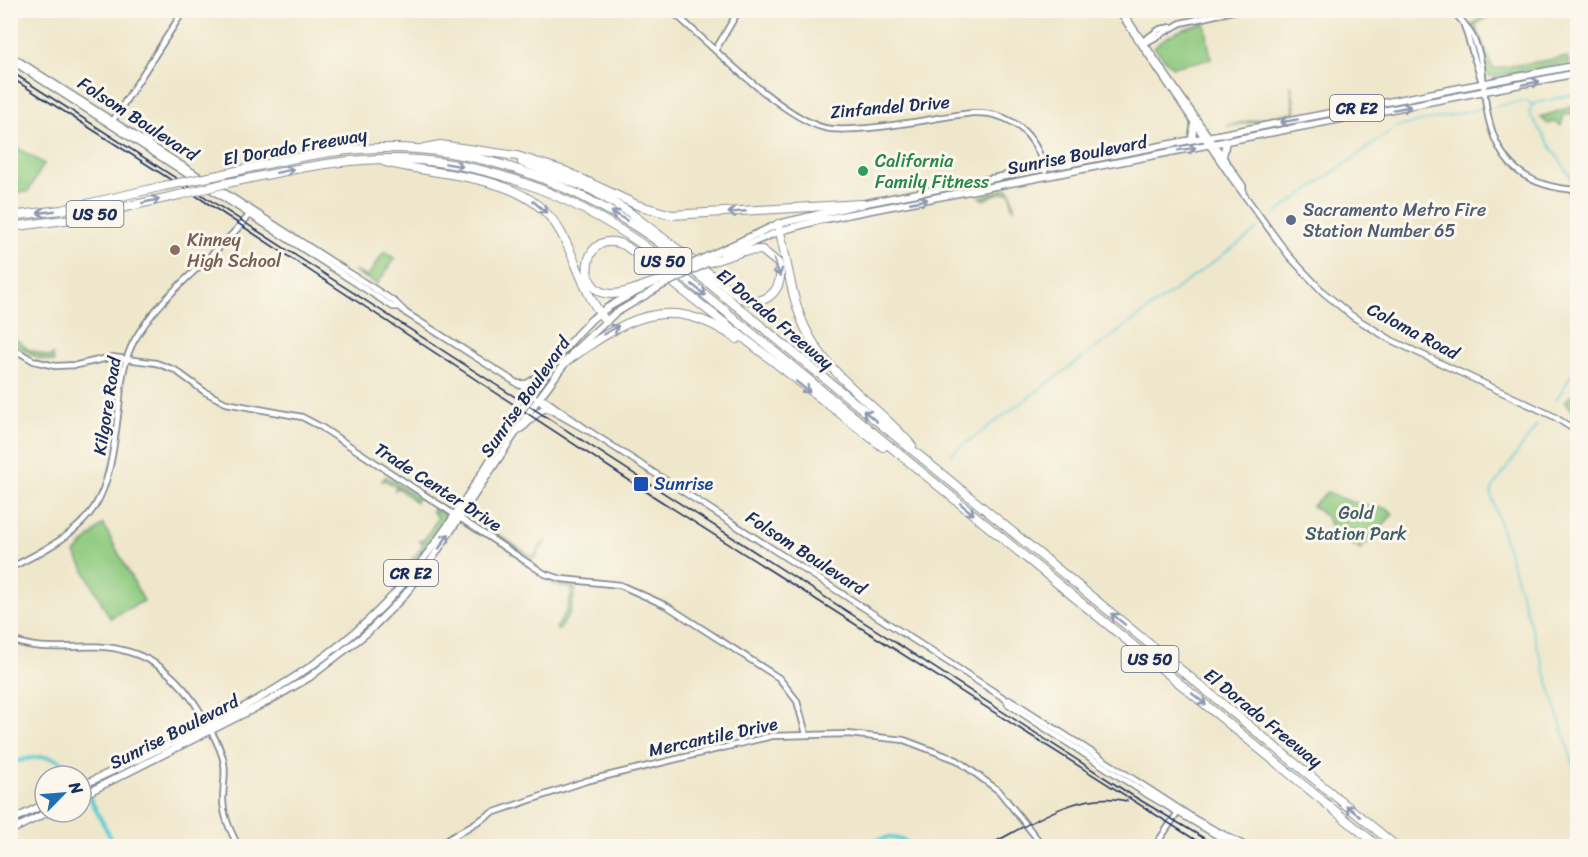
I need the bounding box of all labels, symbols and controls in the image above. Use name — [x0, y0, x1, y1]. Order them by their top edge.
street label: Folsom Boulevard — [71, 68, 206, 171]
one-way arrow — [1521, 76, 1540, 88]
street label: Zinfandel Drive — [829, 86, 951, 128]
road number: CR E2 — [1330, 95, 1384, 121]
one-way arrow — [1391, 102, 1411, 113]
one-way arrow — [1279, 116, 1299, 127]
street label: El Dorado Freeway — [221, 118, 370, 175]
street label: Sunrise Boulevard — [1004, 125, 1151, 184]
one-way arrow — [1176, 143, 1196, 154]
place label: California Family Fitness — [875, 145, 990, 198]
one-way arrow — [444, 160, 464, 171]
marker: California Family Fitness — [856, 164, 870, 178]
one-way arrow — [274, 165, 294, 176]
place label: Sacramento Metro Fire Station Number 65 — [1303, 194, 1486, 247]
one-way arrow — [141, 195, 160, 207]
one-way arrow — [909, 195, 928, 206]
one-way arrow — [532, 200, 548, 213]
road number: US 50 — [66, 201, 124, 227]
one-way arrow — [36, 206, 56, 217]
one-way arrow — [727, 207, 747, 218]
one-way arrow — [611, 209, 628, 221]
marker: Sacramento Metro Fire Station Number 65 — [1284, 213, 1298, 227]
place label: Kinney High School — [187, 224, 282, 277]
marker: Kinney High School — [168, 243, 182, 257]
road number: US 50 — [634, 248, 692, 274]
one-way arrow — [772, 258, 783, 277]
street label: El Dorado Freeway — [709, 260, 842, 379]
one-way arrow — [691, 284, 707, 297]
street label: Coloma Road — [1361, 293, 1466, 369]
one-way arrow — [602, 324, 619, 336]
street label: Sunrise Boulevard — [471, 328, 580, 464]
street label: Kilgore Road — [83, 353, 131, 457]
one-way arrow — [795, 380, 811, 393]
one-way arrow — [863, 409, 878, 423]
street label: Trade Center Drive — [368, 433, 509, 541]
place label: Sunrise — [654, 468, 713, 500]
marker: Sunrise — [632, 475, 650, 493]
park label: Gold Station Park — [1305, 497, 1407, 550]
street label: Folsom Boulevard — [739, 502, 874, 605]
one-way arrow — [959, 502, 974, 516]
one-way arrow — [438, 533, 450, 550]
road number: CR E2 — [384, 560, 438, 586]
one-way arrow — [1110, 613, 1126, 626]
road number: US 50 — [1122, 646, 1178, 672]
street label: El Dorado Freeway — [1196, 660, 1330, 777]
street label: Sunrise Boulevard — [103, 685, 246, 778]
one-way arrow — [1191, 693, 1207, 706]
street label: Mercantile Drive — [646, 708, 781, 766]
north arrow — [33, 764, 93, 824]
text: N — [60, 776, 92, 800]
one-way arrow — [1345, 805, 1361, 818]

